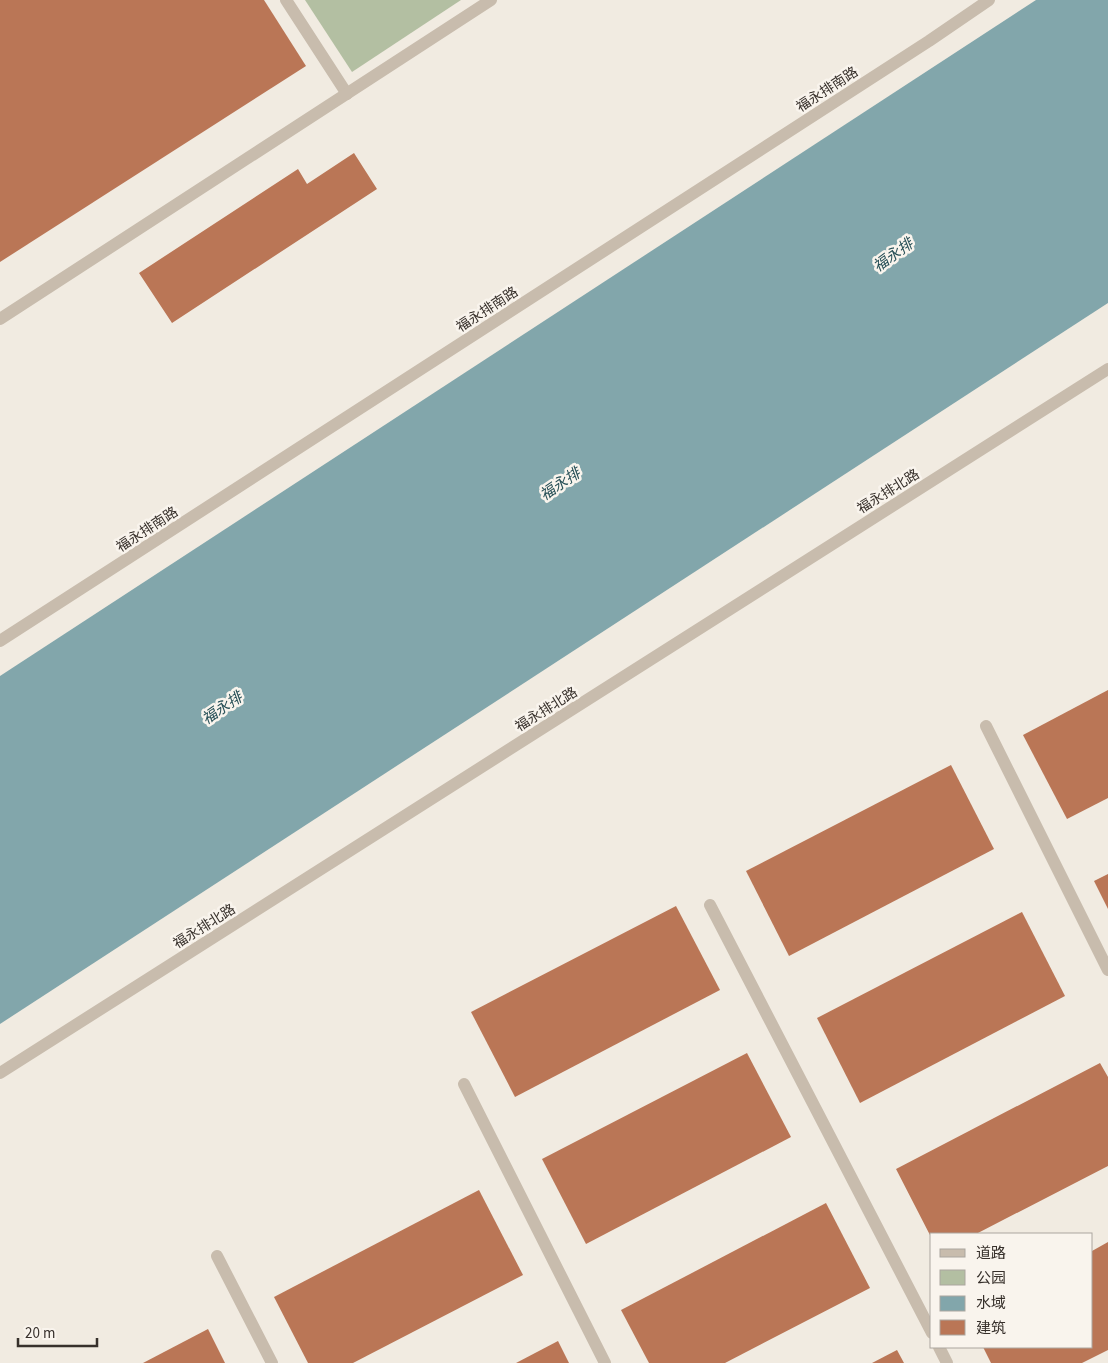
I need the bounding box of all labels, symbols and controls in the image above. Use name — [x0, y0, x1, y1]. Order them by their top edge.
street label: 福永排南路 — [793, 62, 862, 117]
water label: 福永排 — [869, 233, 919, 277]
street label: 福永排南路 — [453, 282, 522, 337]
water label: 福永排 — [536, 462, 586, 506]
street label: 福永排北路 — [854, 465, 924, 519]
street label: 福永排南路 — [113, 502, 182, 557]
street label: 福永排北路 — [512, 683, 582, 737]
water label: 福永排 — [198, 686, 248, 730]
street label: 福永排北路 — [170, 900, 240, 954]
legend — [930, 1233, 1093, 1348]
text: 道路 — [976, 1243, 1006, 1264]
text: 公园 — [976, 1268, 1006, 1289]
text: 水域 — [976, 1293, 1006, 1314]
scale bar — [18, 1316, 96, 1348]
text: 建筑 — [976, 1318, 1006, 1339]
text: 20 m — [25, 1323, 55, 1344]

